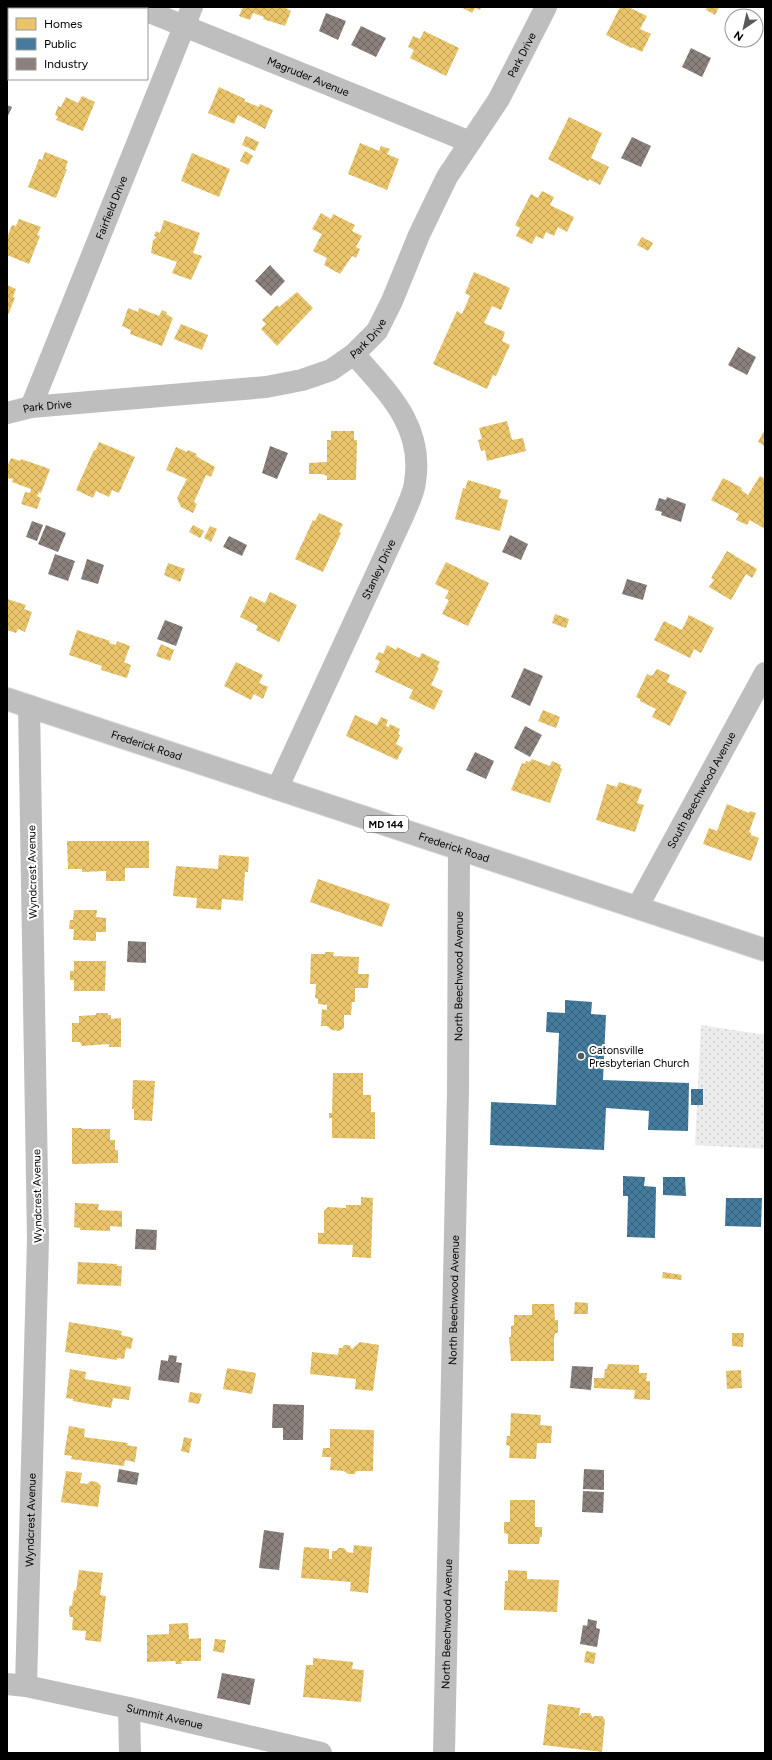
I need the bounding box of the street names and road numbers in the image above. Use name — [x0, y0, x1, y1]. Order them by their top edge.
street label: Park Drive — [505, 30, 539, 80]
street label: Magruder Avenue — [265, 54, 351, 99]
street label: Fairfield Drive — [93, 174, 130, 241]
street label: Park Drive — [348, 317, 389, 362]
street label: Park Drive — [21, 398, 72, 416]
street label: Stanley Drive — [359, 537, 398, 602]
street label: Frederick Road — [109, 728, 183, 763]
street label: South Beechwood Avenue — [665, 730, 739, 851]
road number: MD 144 — [364, 816, 408, 832]
street label: Wyndcrest Avenue — [25, 825, 40, 919]
street label: Frederick Road — [417, 830, 491, 865]
street label: North Beechwood Avenue — [452, 911, 466, 1041]
street label: Wyndcrest Avenue — [30, 1149, 45, 1243]
street label: North Beechwood Avenue — [446, 1235, 462, 1365]
street label: Wyndcrest Avenue — [23, 1473, 39, 1567]
street label: North Beechwood Avenue — [439, 1559, 455, 1689]
street label: Summit Avenue — [125, 1702, 204, 1732]

